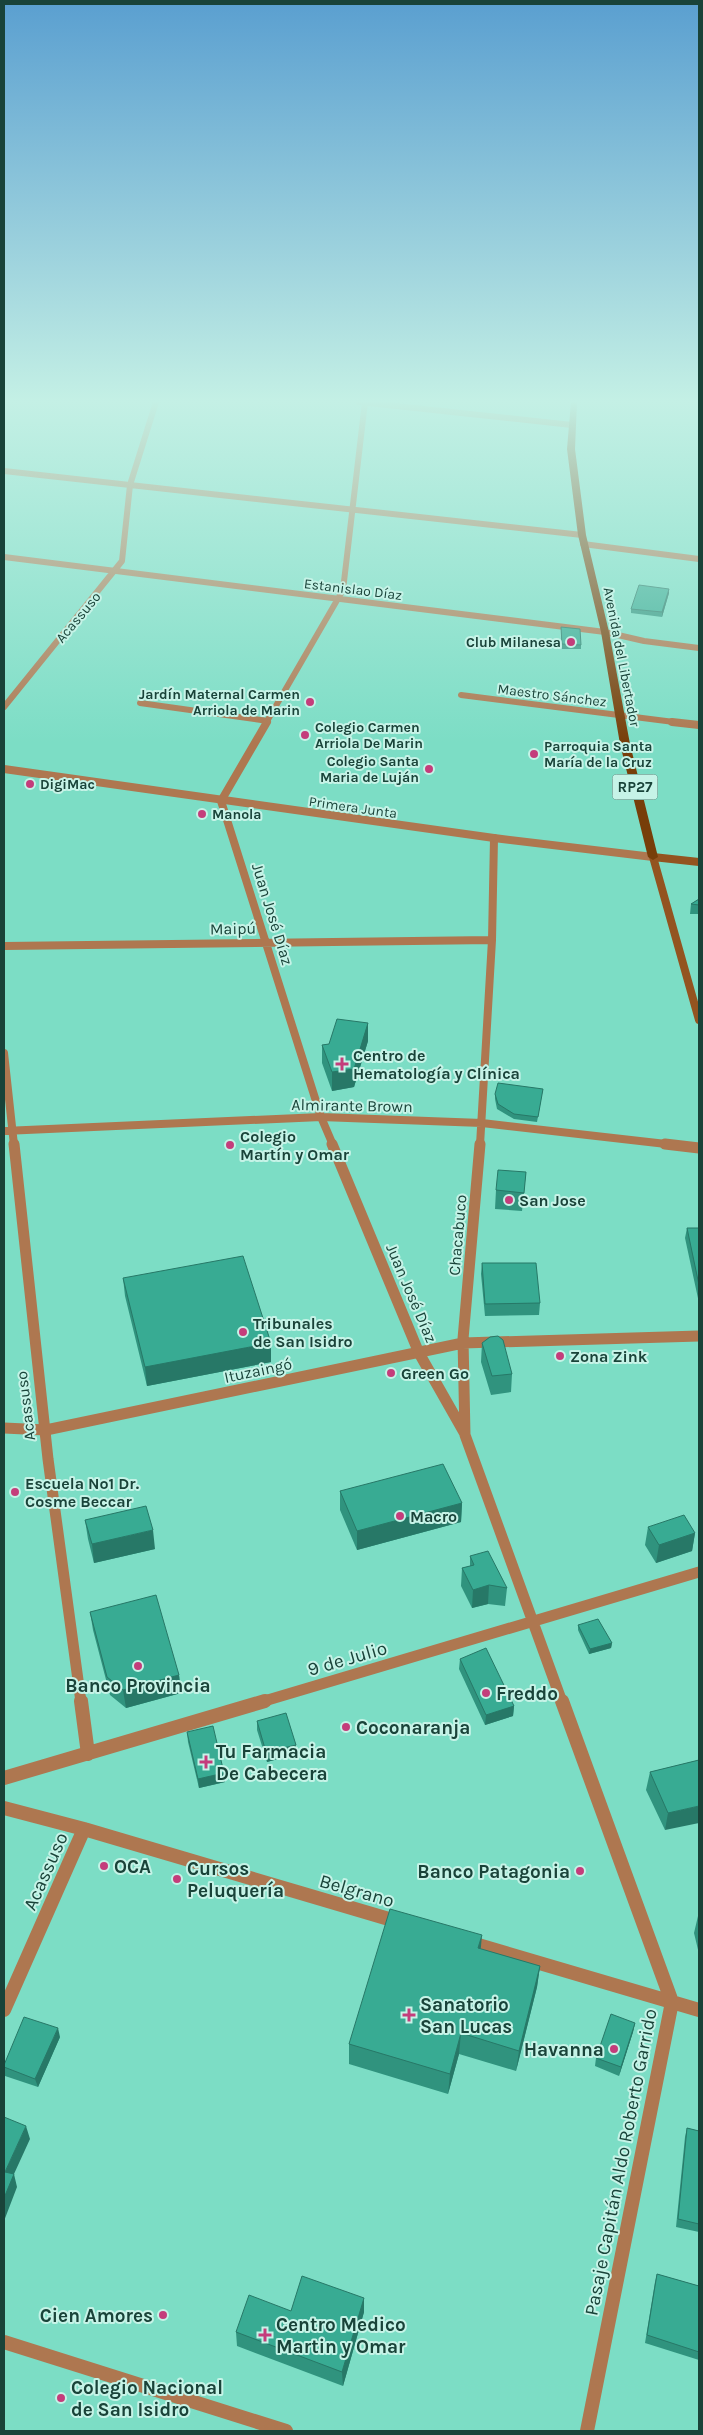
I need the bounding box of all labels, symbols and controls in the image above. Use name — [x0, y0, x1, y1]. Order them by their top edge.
street label: Estanislao Díaz — [303, 575, 403, 604]
street label: Avenida del Libertador — [600, 586, 644, 729]
street label: Acassuso — [52, 588, 105, 646]
place label: Club Milanesa — [466, 634, 561, 651]
marker: Club Milanesa — [565, 636, 577, 648]
street label: Maestro Sánchez — [497, 680, 607, 711]
place label: Jardín Maternal Carmen Arriola de Marin — [139, 686, 300, 719]
marker: Jardín Maternal Carmen Arriola de Marin — [304, 696, 316, 708]
place label: Colegio Carmen Arriola De Marin — [315, 719, 423, 752]
marker: Colegio Carmen Arriola De Marin — [299, 729, 311, 741]
place label: Parroquia Santa María de la Cruz — [544, 738, 652, 771]
marker: Parroquia Santa María de la Cruz — [528, 748, 540, 760]
place label: Colegio Santa Maria de Luján — [320, 753, 419, 786]
marker: Colegio Santa Maria de Luján — [423, 763, 435, 775]
road number: RP27 — [612, 774, 658, 800]
place label: DigiMac — [40, 776, 95, 793]
marker: DigiMac — [24, 778, 36, 790]
street label: Primera Junta — [308, 793, 398, 822]
place label: Manola — [212, 806, 262, 823]
marker: Manola — [196, 808, 208, 820]
street label: Juan José Díaz — [248, 861, 297, 967]
street label: Maipú — [210, 919, 256, 938]
place label: Centro de Hematología y Clínica — [353, 1046, 520, 1083]
marker: Centro de Hematología y Clínica — [335, 1057, 349, 1071]
street label: Almirante Brown — [291, 1095, 413, 1116]
place label: Colegio Martín y Omar — [240, 1127, 350, 1164]
marker: Colegio Martín y Omar — [224, 1139, 236, 1151]
place label: San Jose — [519, 1191, 586, 1210]
street label: Chacabuco — [444, 1194, 471, 1276]
marker: San Jose — [503, 1194, 515, 1206]
street label: Juan José Díaz — [382, 1241, 441, 1346]
place label: Tribunales de San Isidro — [253, 1314, 353, 1351]
marker: Tribunales de San Isidro — [237, 1326, 249, 1338]
place label: Zona Zink — [570, 1347, 648, 1366]
marker: Zona Zink — [554, 1350, 566, 1362]
street label: Ituzaingó — [222, 1354, 294, 1387]
place label: Green Go — [401, 1364, 469, 1383]
marker: Green Go — [385, 1367, 397, 1379]
street label: Acassuso — [12, 1370, 39, 1442]
place label: Escuela Nº1 Dr. Cosme Beccar — [25, 1474, 140, 1511]
marker: Escuela Nº1 Dr. Cosme Beccar — [9, 1486, 21, 1498]
place label: Macro — [410, 1507, 457, 1526]
marker: Macro — [394, 1510, 406, 1522]
street label: 9 de Julio — [305, 1637, 390, 1681]
marker: Banco Provincia — [132, 1660, 144, 1672]
place label: Banco Provincia — [65, 1675, 211, 1697]
place label: Freddo — [496, 1683, 558, 1705]
marker: Freddo — [480, 1687, 492, 1699]
place label: Coconaranja — [356, 1717, 470, 1739]
marker: Coconaranja — [340, 1721, 352, 1733]
place label: Tu Farmacia De Cabecera — [216, 1741, 328, 1785]
marker: Tu Farmacia De Cabecera — [200, 1756, 212, 1768]
street label: Acassuso — [19, 1829, 73, 1914]
place label: OCA — [114, 1856, 151, 1878]
place label: Cursos Peluquería — [187, 1858, 284, 1902]
marker: OCA — [98, 1860, 110, 1872]
place label: Banco Patagonia — [417, 1861, 570, 1883]
marker: Banco Patagonia — [574, 1865, 586, 1877]
street label: Belgrano — [317, 1870, 397, 1912]
marker: Cursos Peluquería — [171, 1873, 183, 1885]
place label: Sanatorio San Lucas — [420, 1994, 512, 2038]
street label: Pasaje Capitán Aldo Roberto Garrido — [580, 2007, 662, 2318]
marker: Sanatorio San Lucas — [402, 2008, 416, 2022]
place label: Havanna — [524, 2039, 604, 2061]
marker: Havanna — [608, 2043, 620, 2055]
place label: Cien Amores — [40, 2305, 153, 2327]
marker: Cien Amores — [157, 2309, 169, 2321]
place label: Centro Medico Martin y Omar — [276, 2314, 406, 2358]
marker: Centro Medico Martin y Omar — [258, 2328, 272, 2342]
place label: Colegio Nacional de San Isidro — [71, 2377, 223, 2421]
marker: Colegio Nacional de San Isidro — [55, 2392, 67, 2404]

